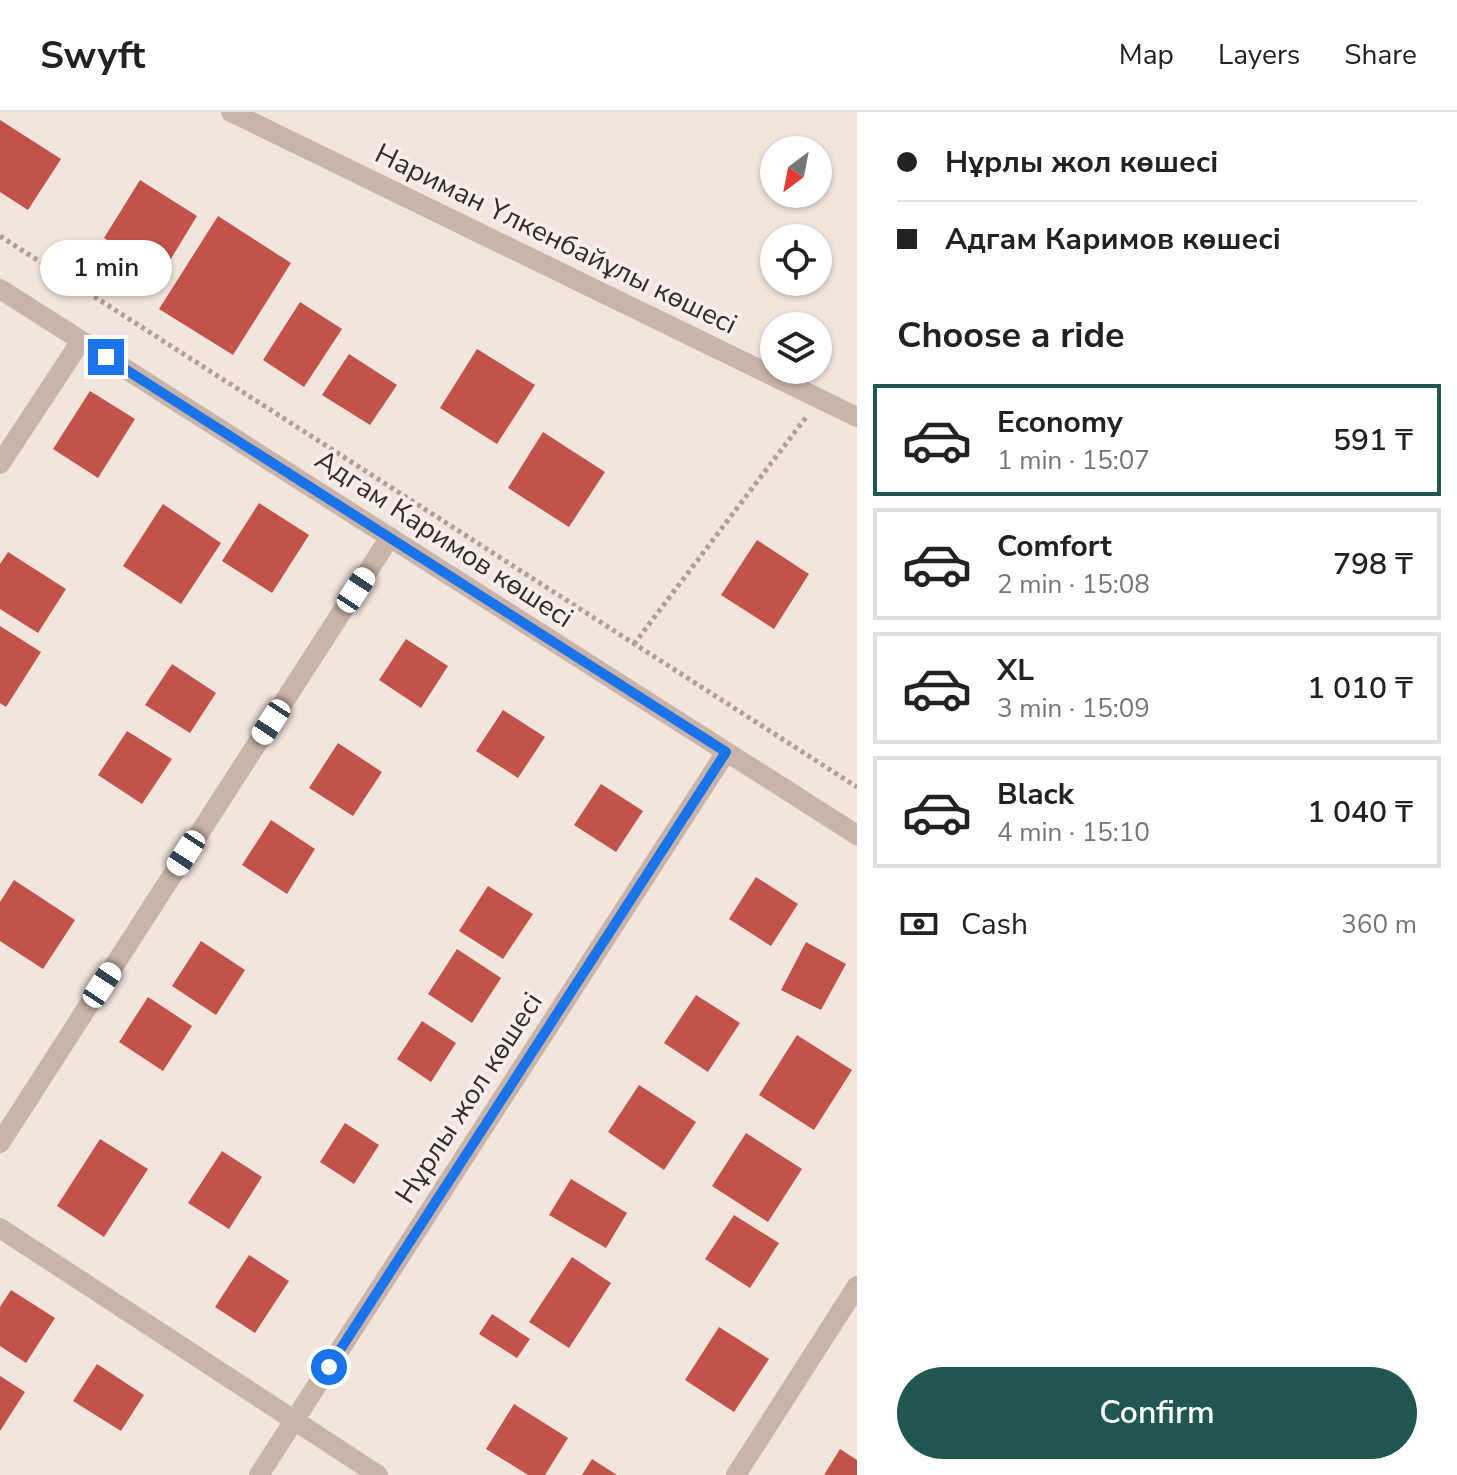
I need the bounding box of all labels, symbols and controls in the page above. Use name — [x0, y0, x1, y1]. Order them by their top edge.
text: Swyft — [40, 30, 145, 81]
text: Map — [1119, 36, 1174, 74]
text: Layers — [1218, 36, 1300, 74]
text: Share — [1344, 36, 1417, 74]
street label: Нариман Үлкенбайұлы көшесі — [369, 135, 743, 343]
north arrow — [760, 136, 832, 208]
map controls — [760, 136, 832, 384]
text: Нұрлы жол көшесі — [945, 142, 1218, 183]
text: Адгам Каримов көшесі — [945, 219, 1281, 260]
button: locate — [760, 224, 832, 296]
callout: 1 min — [40, 241, 172, 297]
text: 1 min — [73, 250, 139, 285]
text: Choose a ride — [897, 311, 1125, 360]
button: layers — [760, 312, 832, 384]
route end — [88, 339, 124, 375]
text: Economy — [997, 402, 1123, 443]
icon: car — [901, 404, 973, 476]
text: 591 ₸ — [1333, 420, 1413, 461]
street label: Адгам Каримов көшесі — [307, 441, 581, 637]
text: 1 min · 15:07 — [997, 443, 1150, 478]
text: Comfort — [997, 526, 1112, 567]
icon: car — [901, 528, 973, 600]
text: 798 ₸ — [1333, 544, 1413, 585]
car — [333, 563, 379, 617]
text: 2 min · 15:08 — [997, 567, 1150, 602]
text: XL — [997, 650, 1034, 691]
icon: car — [901, 652, 973, 724]
text: 1 010 ₸ — [1307, 668, 1413, 709]
text: 3 min · 15:09 — [997, 691, 1150, 726]
car — [248, 695, 294, 749]
text: Black — [997, 774, 1074, 815]
icon: car — [901, 776, 973, 848]
text: 1 040 ₸ — [1307, 792, 1413, 833]
text: 4 min · 15:10 — [997, 815, 1150, 850]
car — [163, 826, 209, 880]
icon: cash — [897, 902, 941, 946]
text: Cash — [961, 904, 1028, 945]
text: 360 m — [1341, 907, 1417, 942]
car — [79, 958, 125, 1012]
street label: Нұрлы жол көшесі — [386, 985, 552, 1211]
route start — [311, 1349, 347, 1385]
button: Confirm — [897, 1367, 1417, 1459]

